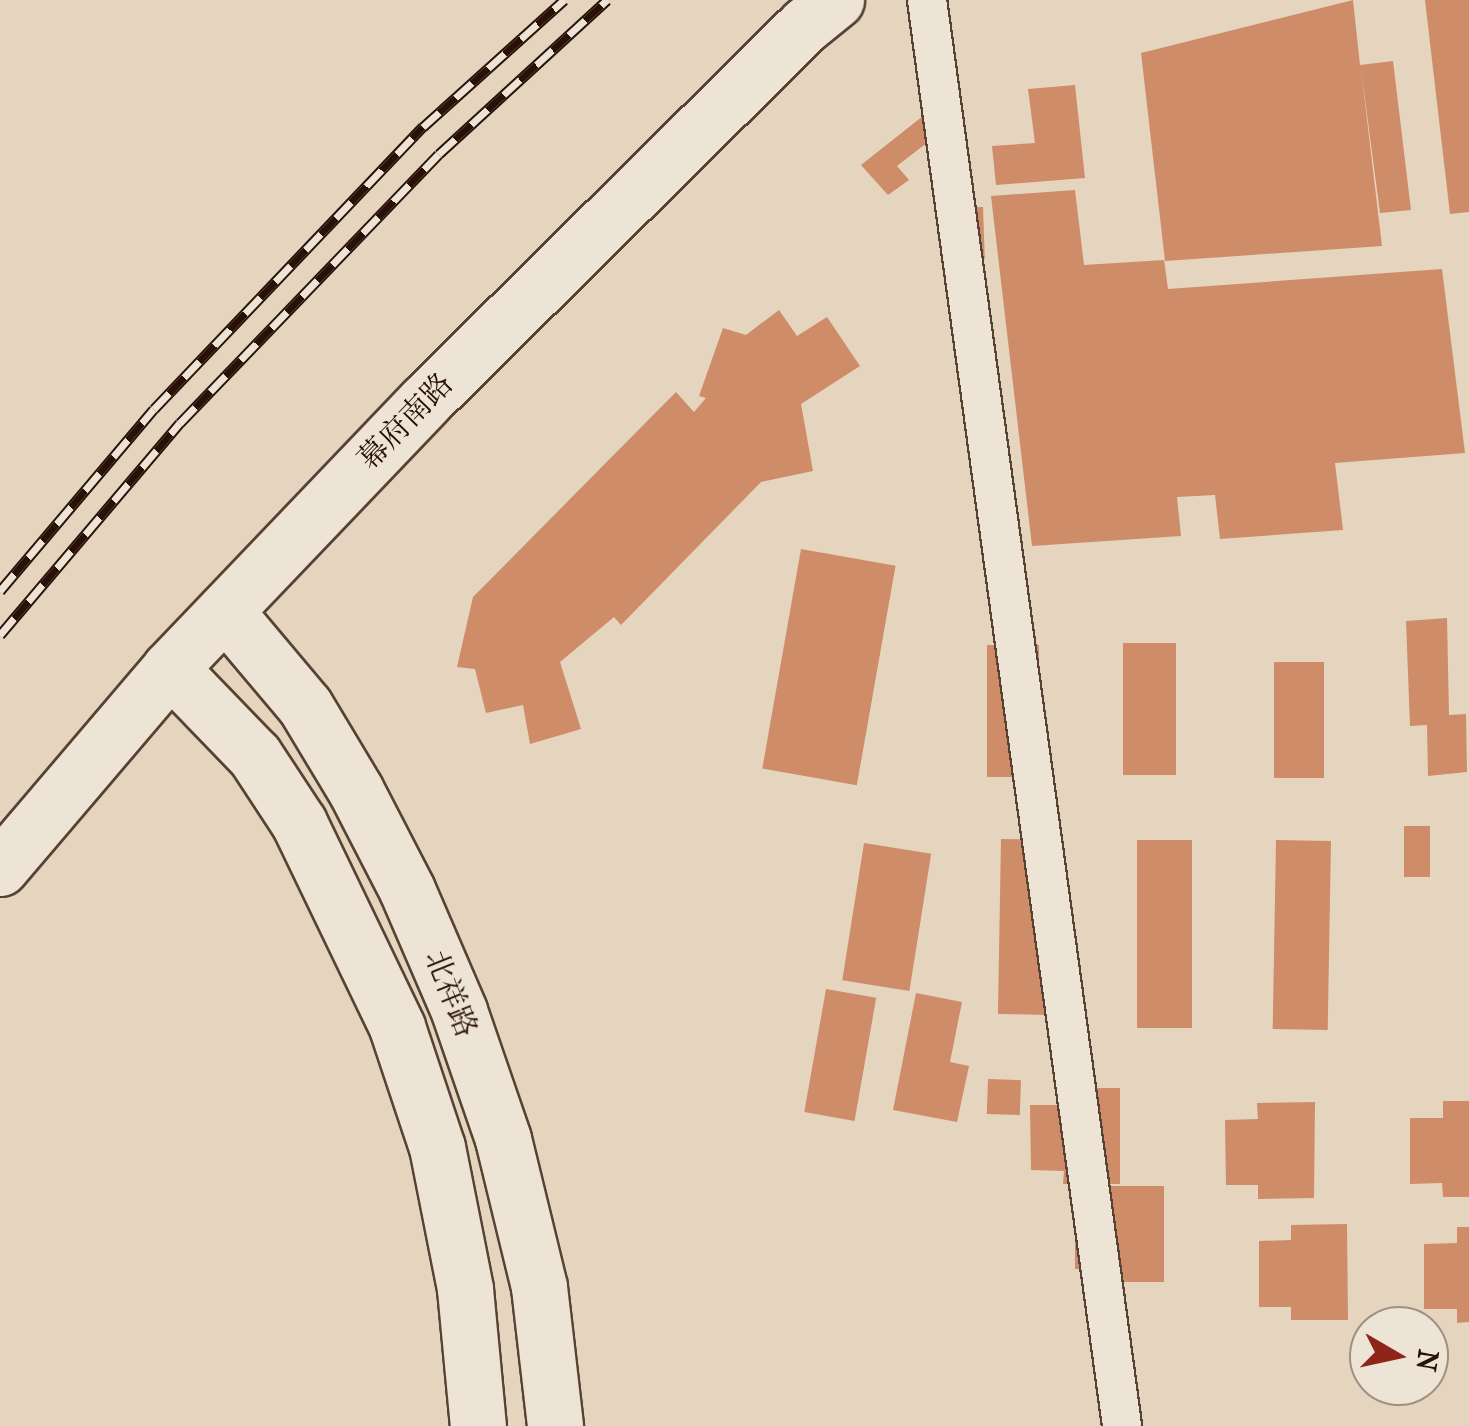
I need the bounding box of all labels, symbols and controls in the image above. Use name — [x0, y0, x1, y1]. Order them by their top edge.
street label: 幕府南路 — [351, 366, 461, 478]
street label: 北祥路 — [416, 946, 484, 1042]
north arrow — [1349, 1306, 1449, 1406]
text: N — [1409, 1347, 1445, 1374]

